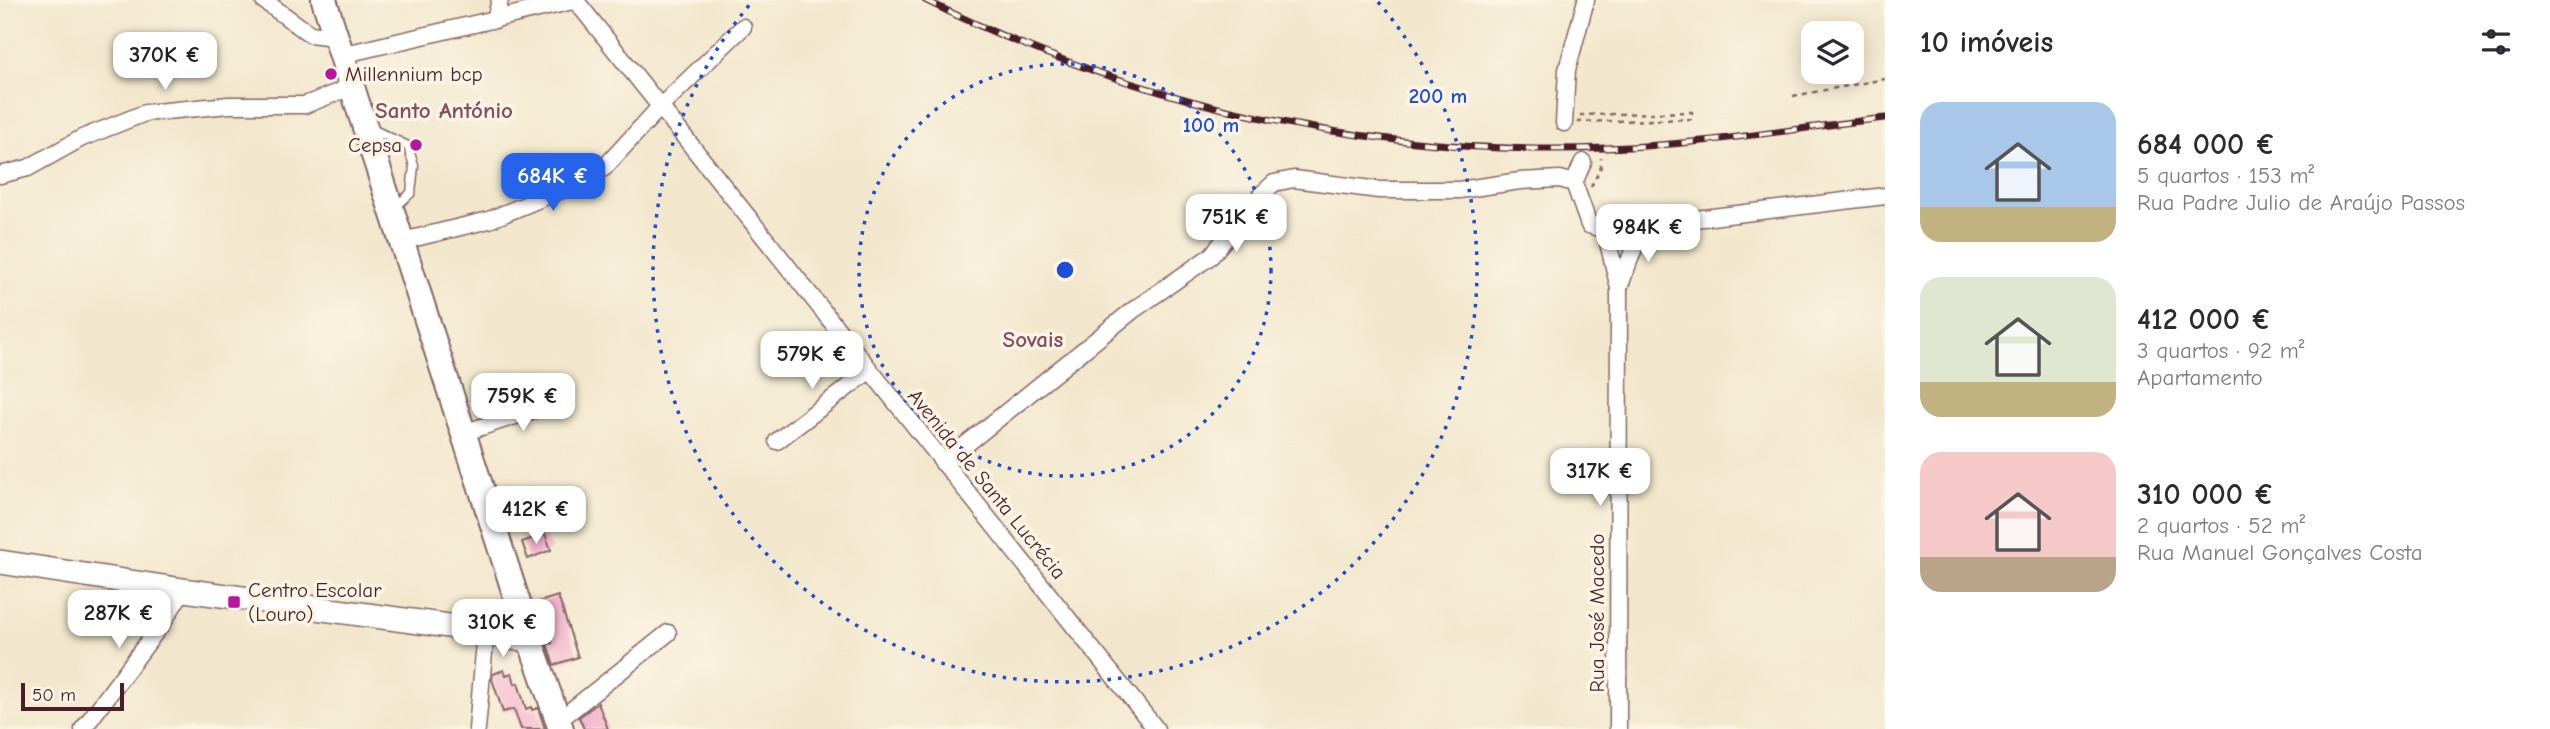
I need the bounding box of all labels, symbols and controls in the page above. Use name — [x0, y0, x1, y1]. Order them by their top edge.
map controls — [1801, 21, 1864, 84]
button: layers — [1801, 21, 1864, 84]
icon: filters — [2477, 23, 2515, 61]
text: 10 imóveis — [1920, 25, 2053, 60]
pin: 370K € — [108, 32, 222, 92]
text: 370K € — [129, 41, 201, 68]
place label: Millennium bcp — [345, 62, 483, 86]
marker: Millennium bcp — [323, 66, 339, 82]
text: 200 m — [1409, 84, 1467, 108]
district label: Santo António — [375, 97, 513, 124]
text: 100 m — [1183, 113, 1239, 137]
text: 684 000 € — [2137, 127, 2276, 162]
icon: home — [1976, 130, 2060, 214]
place label: Cepsa — [348, 133, 402, 157]
marker: Cepsa — [408, 137, 424, 153]
pin: 684K € — [496, 154, 610, 213]
text: 684K € — [517, 162, 589, 189]
text: 5 quartos · 153 m² — [2137, 162, 2314, 189]
text: Rua Padre Julio de Araújo Passos — [2137, 189, 2465, 216]
pin: 751K € — [1179, 194, 1293, 254]
text: 751K € — [1202, 203, 1270, 230]
pin: 984K € — [1591, 204, 1705, 264]
text: 984K € — [1612, 213, 1684, 240]
centre of rings — [1053, 258, 1077, 282]
text: 412 000 € — [2137, 302, 2271, 337]
icon: home — [1976, 305, 2060, 389]
district label: Sovais — [1003, 326, 1064, 353]
pin: 579K € — [755, 332, 869, 391]
text: 3 quartos · 92 m² — [2137, 337, 2305, 364]
text: 579K € — [776, 340, 848, 367]
text: Apartamento — [2137, 364, 2263, 391]
pin: 759K € — [466, 374, 580, 433]
text: 759K € — [487, 382, 559, 409]
street label: Avenida de Santa Lucrécia — [903, 384, 1071, 584]
pin: 317K € — [1543, 448, 1657, 508]
text: 317K € — [1566, 457, 1634, 484]
text: 310 000 € — [2137, 477, 2274, 512]
icon: home — [1976, 480, 2060, 564]
pin: 412K € — [479, 486, 593, 546]
text: 412K € — [502, 495, 570, 522]
text: 2 quartos · 52 m² — [2137, 512, 2305, 539]
street label: Rua José Macedo — [1585, 533, 1609, 693]
text: Rua Manuel Gonçalves Costa — [2137, 539, 2423, 566]
place label: Centro Escolar (Louro) — [248, 578, 382, 626]
pin: 287K € — [62, 590, 176, 650]
marker: Centro Escolar (Louro) — [226, 594, 242, 610]
text: 287K € — [84, 599, 154, 626]
pin: 310K € — [446, 600, 560, 659]
text: 310K € — [468, 608, 538, 635]
scale bar — [21, 680, 124, 712]
text: 50 m — [32, 684, 76, 706]

